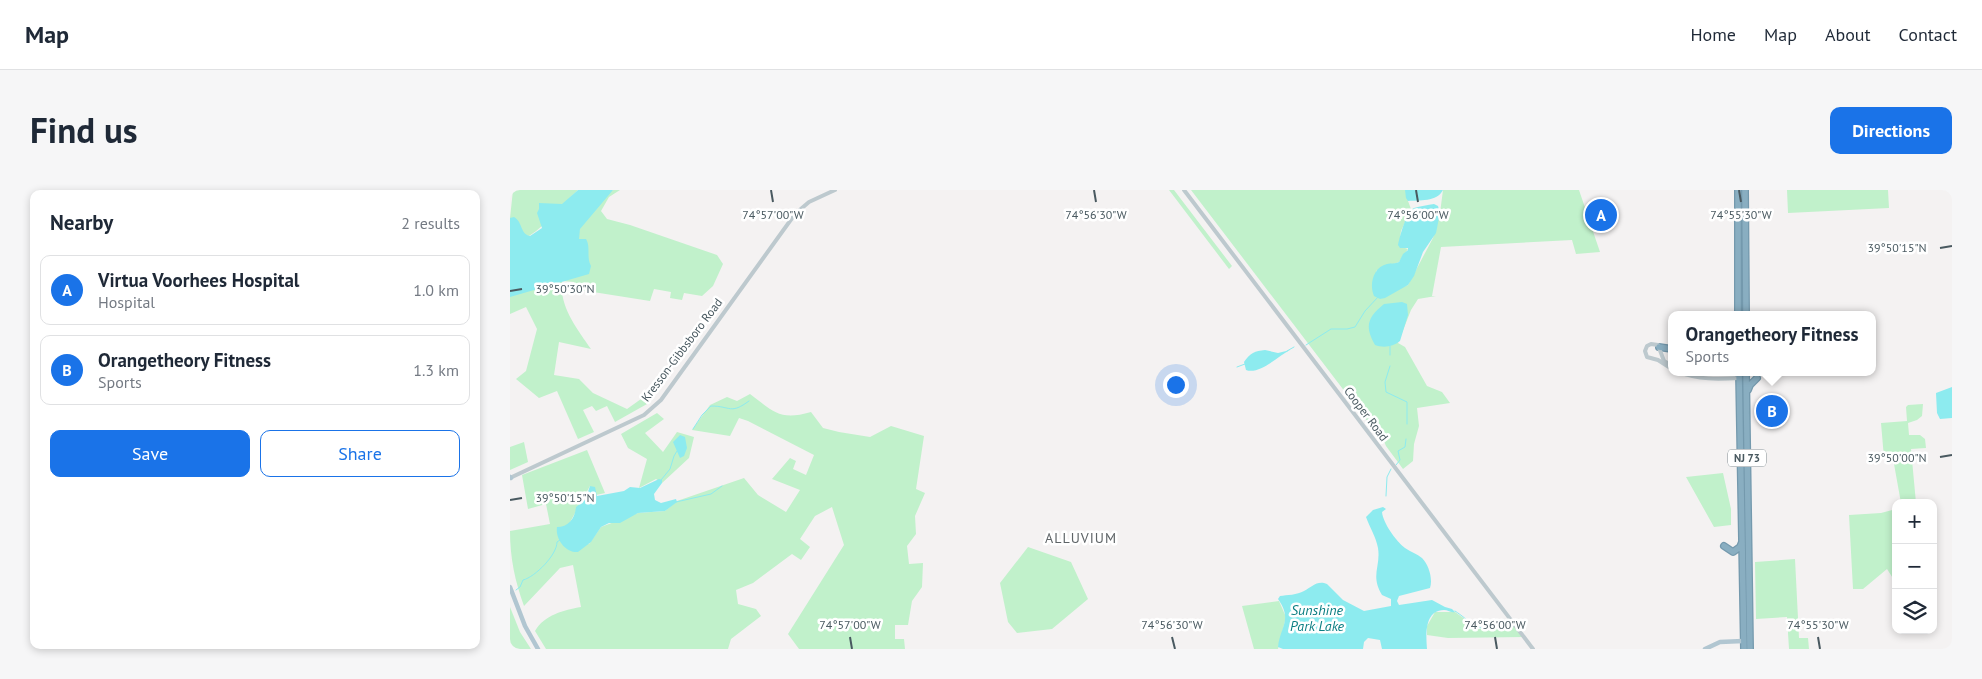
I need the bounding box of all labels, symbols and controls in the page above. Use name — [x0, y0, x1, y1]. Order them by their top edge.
text: Map — [25, 19, 69, 50]
text: Home — [1690, 23, 1736, 46]
text: Map — [1764, 23, 1797, 46]
text: About — [1825, 23, 1871, 46]
text: Contact — [1899, 23, 1957, 46]
text: Find us — [30, 107, 138, 153]
button: Directions — [1830, 107, 1952, 154]
pin: A — [1585, 196, 1617, 234]
text: 74°57'00"W — [742, 207, 804, 222]
text: 74°56'30"W — [1065, 207, 1127, 222]
text: 74°56'00"W — [1387, 207, 1449, 222]
text: 74°55'30"W — [1710, 207, 1772, 222]
text: Nearby — [50, 209, 113, 236]
text: 2 results — [401, 213, 460, 233]
text: 39°50'15"N — [1867, 240, 1927, 255]
text: Virtua Voorhees Hospital — [98, 268, 299, 292]
text: A — [62, 280, 72, 300]
text: 1.0 km — [413, 280, 459, 300]
text: 39°50'30"N — [535, 281, 595, 296]
text: Hospital — [98, 292, 155, 312]
street label: Kresson-Gibbsboro Road — [638, 295, 725, 404]
popup — [1668, 311, 1876, 376]
text: Orangetheory Fitness — [1685, 322, 1859, 346]
text: Sports — [1685, 346, 1729, 366]
text: Orangetheory Fitness — [98, 348, 271, 372]
text: B — [62, 360, 72, 380]
text: 1.3 km — [413, 360, 459, 380]
text: Sports — [98, 372, 142, 392]
your location — [1163, 372, 1189, 398]
street label: Cooper Road — [1341, 383, 1392, 444]
pin: B — [1756, 392, 1788, 430]
button: Save — [50, 430, 250, 477]
button: Share — [260, 430, 460, 477]
road number: NJ 73 — [1728, 450, 1766, 466]
text: 39°50'00"N — [1867, 450, 1927, 465]
text: 39°50'15"N — [535, 490, 595, 505]
map controls — [1892, 499, 1937, 634]
button: + — [1892, 499, 1937, 544]
district label: ALLUVIUM — [1045, 529, 1117, 547]
button: − — [1892, 544, 1937, 589]
button: layers — [1892, 589, 1937, 634]
water label: Sunshine Park Lake — [1290, 601, 1345, 635]
text: 74°57'00"W — [819, 617, 881, 632]
text: 74°56'30"W — [1141, 617, 1203, 632]
text: 74°56'00"W — [1464, 617, 1526, 632]
text: 74°55'30"W — [1787, 617, 1849, 632]

